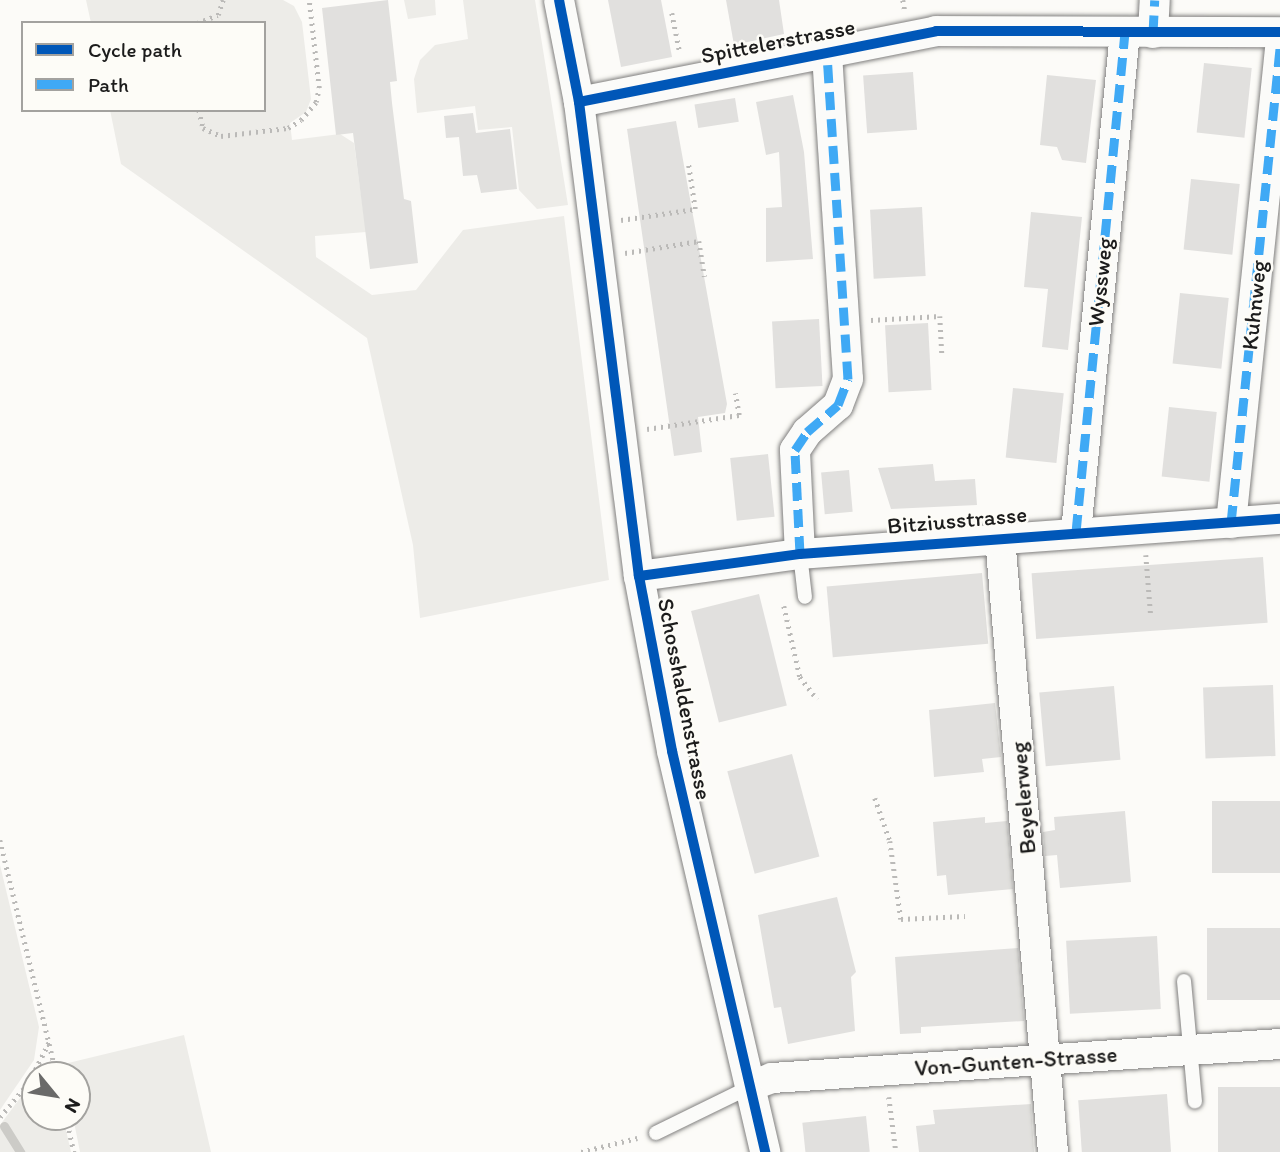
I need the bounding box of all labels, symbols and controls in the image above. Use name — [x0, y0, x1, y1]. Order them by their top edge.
street label: Spittelerstrasse — [699, 13, 857, 69]
legend — [21, 21, 266, 112]
text: Cycle path — [88, 37, 182, 62]
text: Path — [88, 72, 129, 97]
street label: Wyssweg — [1082, 236, 1118, 328]
street label: Kuhnweg — [1236, 259, 1272, 351]
street label: Bitziusstrasse — [886, 500, 1028, 540]
street label: Schosshaldenstrasse — [652, 596, 718, 802]
street label: Beyelerweg — [1004, 741, 1042, 855]
street label: Von-Gunten-Strasse — [914, 1040, 1118, 1082]
north arrow — [21, 1061, 91, 1131]
text: N — [60, 1094, 86, 1117]

